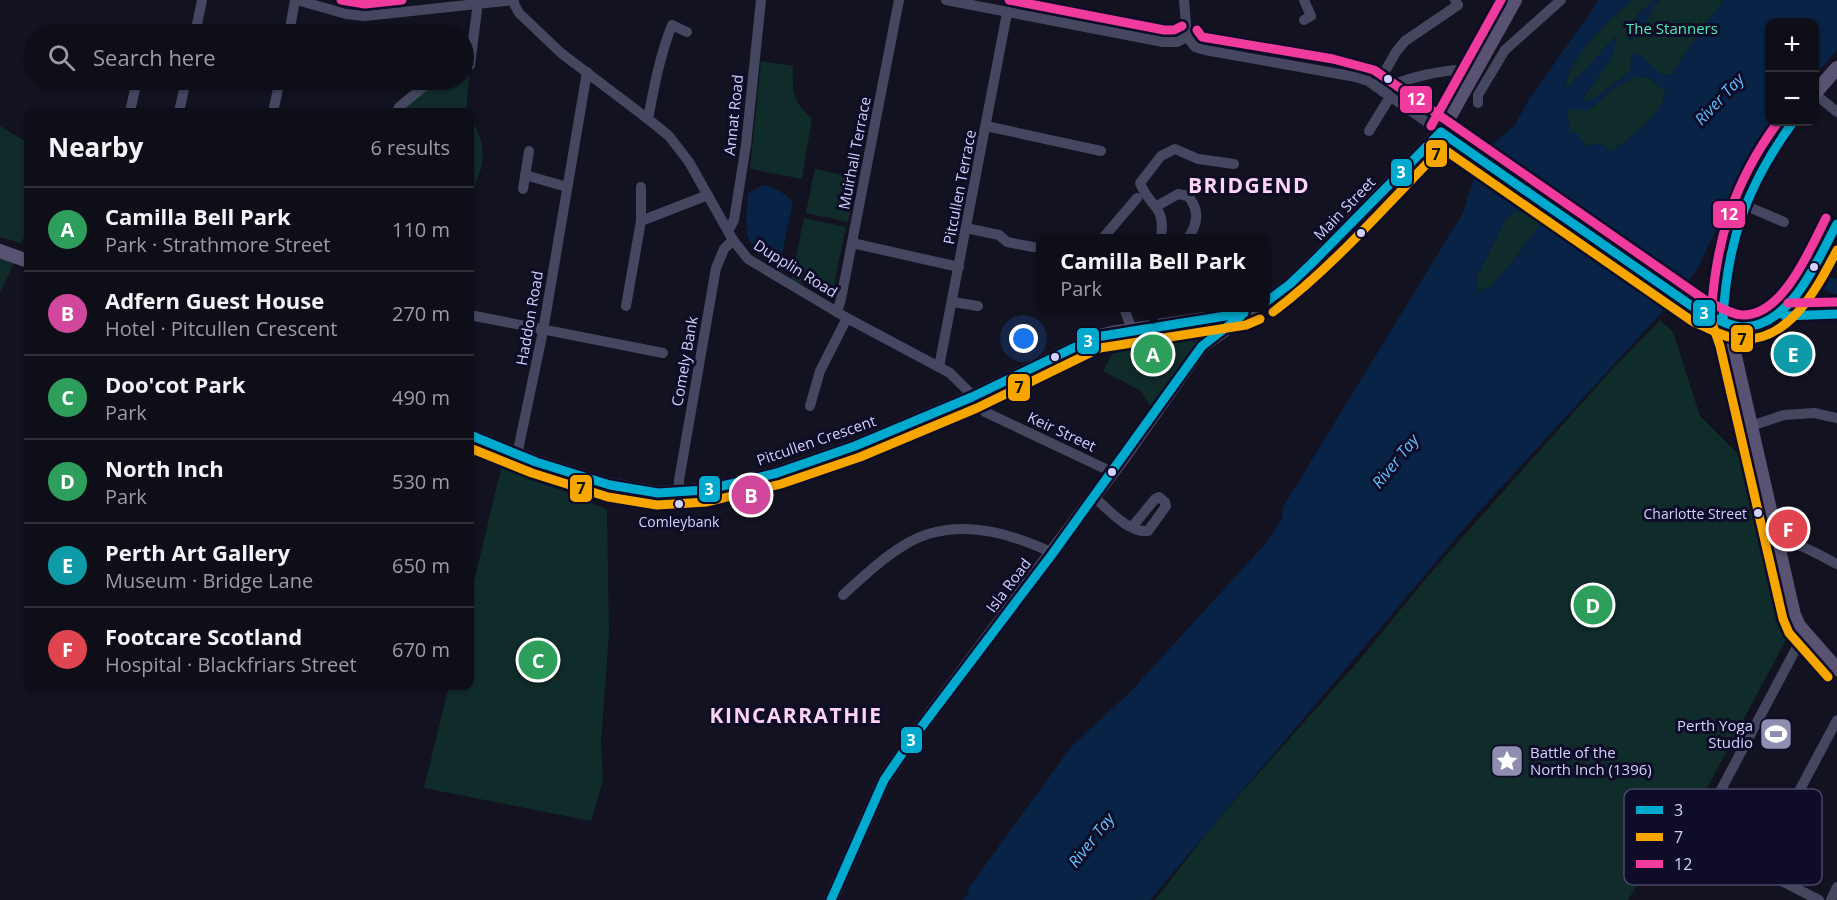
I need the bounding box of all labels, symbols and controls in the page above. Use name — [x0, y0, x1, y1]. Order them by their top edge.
park label: The Stanners — [1626, 18, 1718, 38]
map controls — [1765, 18, 1819, 126]
button: + — [1765, 18, 1819, 72]
search box — [24, 24, 474, 90]
icon: search — [45, 41, 78, 74]
text: Search here — [93, 42, 216, 72]
water label: River Tay — [1689, 67, 1750, 130]
button: − — [1765, 72, 1819, 126]
unlabelled marker — [1382, 73, 1394, 85]
street label: Annat Road — [719, 74, 747, 156]
line badge: 12 — [1399, 85, 1433, 114]
text: 12 — [1407, 88, 1425, 110]
street label: Muirhall Terrace — [833, 95, 875, 211]
street label: Pitcullen Terrace — [938, 128, 980, 246]
text: Nearby — [48, 129, 143, 165]
text: 6 results — [370, 134, 450, 161]
line badge: 7 — [1425, 139, 1448, 168]
text: 7 — [1431, 143, 1441, 165]
line badge: 3 — [1390, 158, 1413, 187]
text: 3 — [1396, 161, 1406, 183]
district label: BRIDGEND — [1188, 171, 1310, 199]
street label: Main Street — [1309, 172, 1379, 244]
line badge: 12 — [1712, 200, 1746, 229]
text: Camilla Bell Park — [105, 201, 291, 231]
text: 12 — [1720, 203, 1738, 225]
text: A — [61, 216, 74, 243]
text: 110 m — [392, 216, 450, 243]
unlabelled marker — [1355, 227, 1367, 239]
text: Park · Strathmore Street — [105, 231, 330, 258]
street label: Dupplin Road — [750, 234, 842, 302]
popup — [1036, 234, 1270, 312]
text: Camilla Bell Park — [1060, 245, 1246, 275]
unlabelled marker — [1808, 261, 1820, 273]
street label: Haddon Road — [511, 269, 547, 367]
text: Park — [1060, 275, 1102, 302]
text: Adfern Guest House — [105, 285, 324, 315]
line badge: 3 — [1692, 299, 1716, 327]
text: B — [61, 300, 74, 327]
text: 270 m — [392, 300, 450, 327]
text: 3 — [1699, 302, 1709, 324]
street label: Comely Bank — [666, 314, 702, 408]
text: Hotel · Pitcullen Crescent — [105, 315, 337, 342]
your location — [1009, 324, 1038, 353]
line badge: 7 — [1730, 324, 1754, 353]
line badge: 3 — [1076, 327, 1100, 355]
text: 7 — [1737, 328, 1747, 350]
text: 3 — [1083, 330, 1093, 352]
pin: A — [1134, 332, 1172, 376]
pin: E — [1774, 332, 1812, 376]
unlabelled marker — [1049, 351, 1061, 363]
text: Doo'cot Park — [105, 369, 245, 399]
line badge: 7 — [1007, 373, 1031, 402]
text: 7 — [1014, 376, 1024, 398]
text: C — [61, 384, 74, 411]
text: 490 m — [392, 384, 450, 411]
text: Park — [105, 399, 147, 426]
street label: Keir Street — [1025, 406, 1099, 456]
street label: Pitcullen Crescent — [754, 410, 878, 470]
water label: River Tay — [1366, 428, 1425, 493]
text: North Inch — [105, 453, 224, 483]
unlabelled marker — [1106, 466, 1118, 478]
text: D — [60, 468, 75, 495]
text: 530 m — [392, 468, 450, 495]
pin: B — [732, 472, 771, 518]
line badge: 7 — [569, 474, 593, 503]
line badge: 3 — [698, 475, 721, 503]
text: 7 — [576, 477, 586, 499]
text: 3 — [704, 478, 714, 500]
text: Park — [105, 483, 147, 510]
marker: Comleybank — [673, 498, 685, 510]
place label: Charlotte Street — [1644, 504, 1747, 523]
pin: F — [1768, 506, 1808, 552]
marker: Charlotte Street — [1752, 507, 1764, 519]
place label: Comleybank — [639, 512, 720, 531]
text: Perth Art Gallery — [105, 537, 290, 567]
text: E — [62, 552, 73, 579]
text: 650 m — [392, 552, 450, 579]
street label: Isla Road — [981, 554, 1035, 616]
text: Museum · Bridge Lane — [105, 567, 313, 594]
pin: D — [1574, 582, 1612, 628]
text: Footcare Scotland — [105, 621, 302, 651]
text: F — [62, 636, 73, 663]
text: 670 m — [392, 636, 450, 663]
pin: C — [518, 638, 558, 682]
text: Hospital · Blackfriars Street — [105, 651, 357, 678]
district label: KINCARRATHIE — [710, 701, 883, 729]
place label: Perth Yoga Studio — [1677, 715, 1753, 752]
sports icon: Perth Yoga Studio — [1758, 716, 1794, 752]
line badge: 3 — [900, 726, 923, 754]
text: 3 — [906, 729, 916, 751]
place label: Battle of the North Inch (1396) — [1530, 742, 1652, 779]
place icon: Battle of the North Inch (1396) — [1489, 743, 1525, 779]
legend — [1624, 789, 1822, 885]
text: 3 — [1674, 799, 1683, 821]
water label: River Tay — [1063, 807, 1120, 872]
text: 7 — [1674, 826, 1683, 848]
text: 12 — [1674, 853, 1692, 875]

